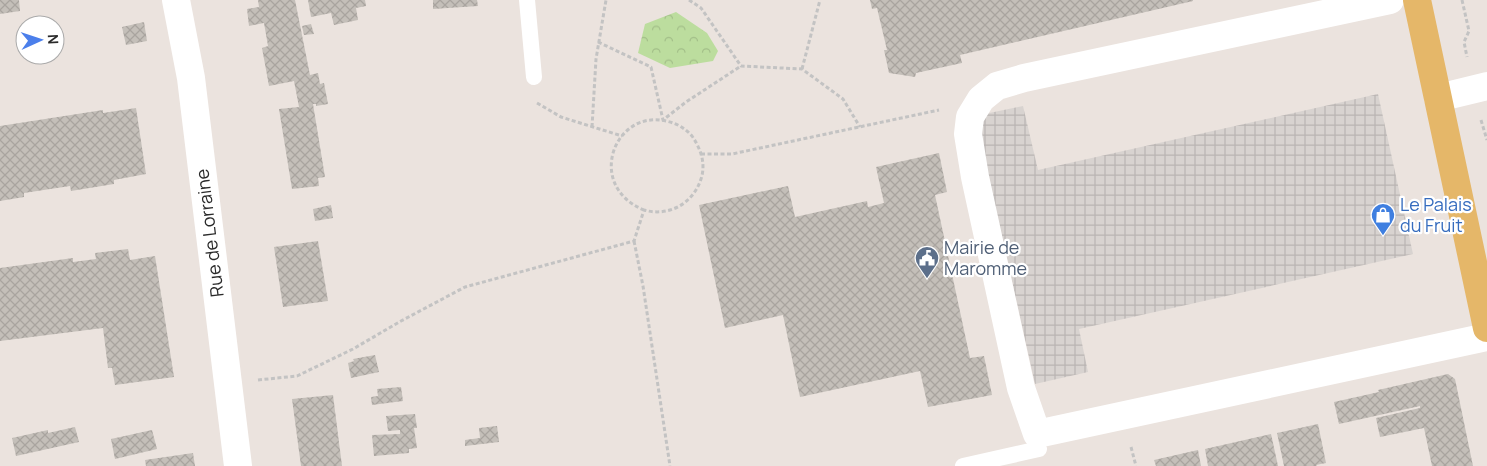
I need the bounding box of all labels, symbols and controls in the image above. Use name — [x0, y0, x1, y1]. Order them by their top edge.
north arrow — [15, 15, 65, 65]
text: N — [44, 34, 63, 45]
street label: Rue de Lorraine — [189, 168, 229, 298]
place label: Le Palais du Fruit — [1400, 192, 1472, 237]
shop icon: Le Palais du Fruit — [1370, 202, 1396, 236]
place label: Mairie de Maromme — [944, 235, 1027, 280]
public building icon: Mairie de Maromme — [914, 245, 940, 279]

